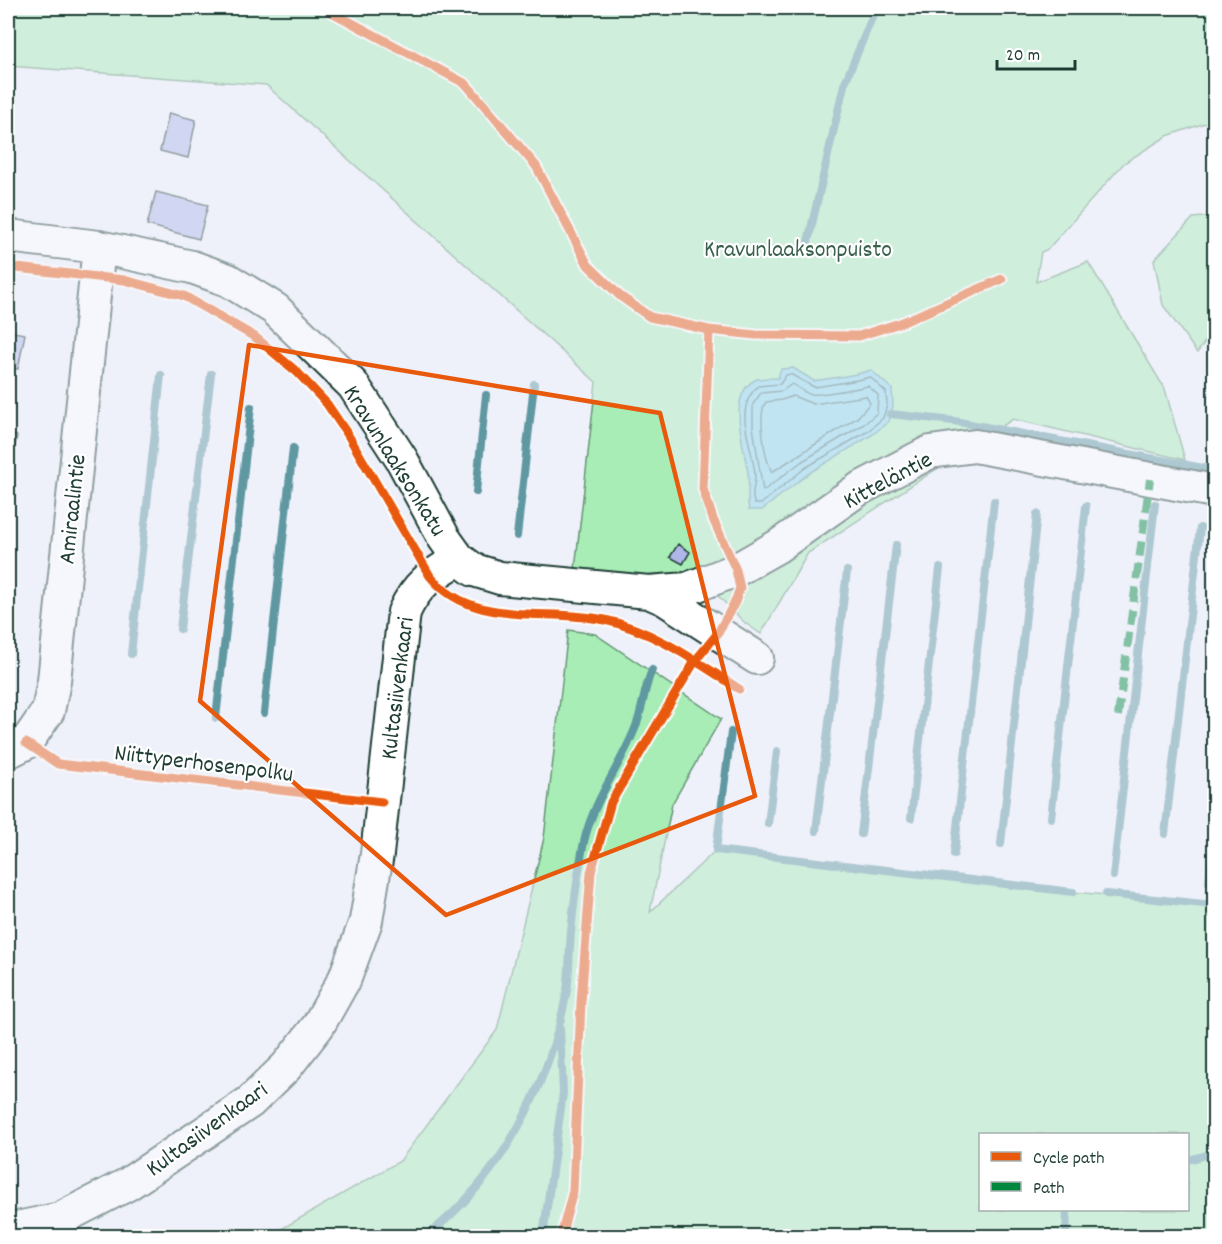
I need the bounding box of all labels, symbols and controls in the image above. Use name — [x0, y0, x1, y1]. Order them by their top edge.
scale bar — [997, 33, 1075, 71]
text: 20 m — [1006, 44, 1040, 69]
park label: Kravunlaaksonpuisto — [704, 234, 892, 268]
street label: Kravunlaaksonkatu — [333, 379, 454, 544]
street label: Kitteläntie — [838, 444, 939, 519]
street label: Amiraalintie — [51, 453, 97, 566]
street label: Kultasiivenkaari — [373, 615, 425, 762]
street label: Niittyperhosenpolku — [112, 737, 295, 793]
street label: Kultasiivenkaari — [140, 1075, 276, 1186]
legend — [979, 1133, 1189, 1211]
text: Cycle path — [1033, 1147, 1104, 1172]
text: Path — [1033, 1177, 1065, 1202]

